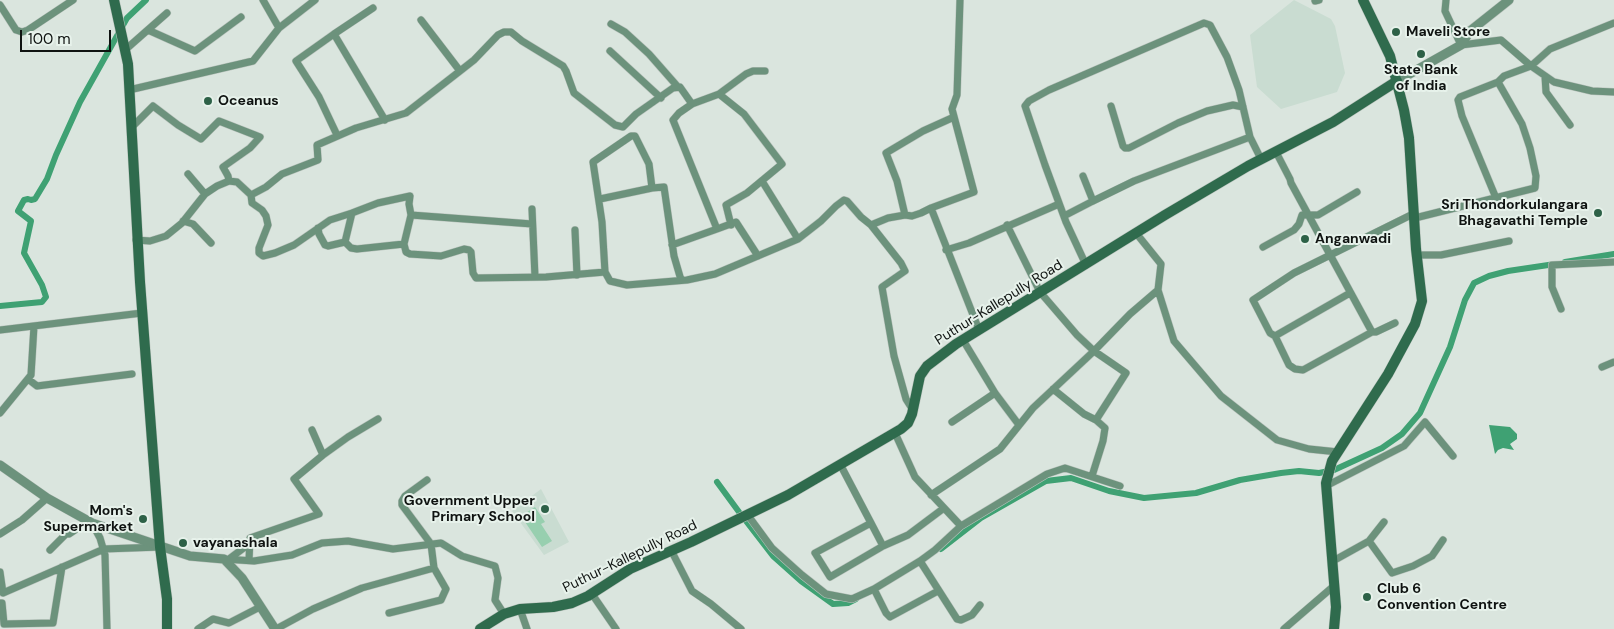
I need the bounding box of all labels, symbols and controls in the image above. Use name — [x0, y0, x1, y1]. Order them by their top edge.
scale bar — [22, 20, 114, 52]
place label: Maveli Store — [1406, 24, 1490, 40]
marker: Maveli Store — [1390, 26, 1402, 38]
text: 100 m — [28, 29, 71, 49]
marker: State Bank of India — [1415, 48, 1427, 60]
place label: State Bank of India — [1384, 62, 1458, 94]
place label: Oceanus — [218, 93, 279, 109]
marker: Oceanus — [202, 95, 214, 107]
place label: Sri Thondorkulangara Bhagavathi Temple — [1441, 197, 1588, 230]
marker: Sri Thondorkulangara Bhagavathi Temple — [1592, 207, 1604, 219]
place label: Anganwadi — [1315, 231, 1391, 247]
marker: Anganwadi — [1299, 233, 1311, 245]
street label: Puthur-Kallepully Road — [932, 257, 1066, 349]
place label: Government Upper Primary School — [404, 493, 535, 526]
place label: Mom's Supermarket — [44, 503, 133, 536]
marker: Government Upper Primary School — [539, 503, 551, 515]
marker: Mom's Supermarket — [137, 513, 149, 525]
street label: Puthur-Kallepully Road — [560, 517, 700, 597]
place label: vayanashala — [193, 535, 278, 551]
marker: vayanashala — [177, 537, 189, 549]
place label: Club 6 Convention Centre — [1377, 581, 1507, 614]
marker: Club 6 Convention Centre — [1361, 591, 1373, 603]

